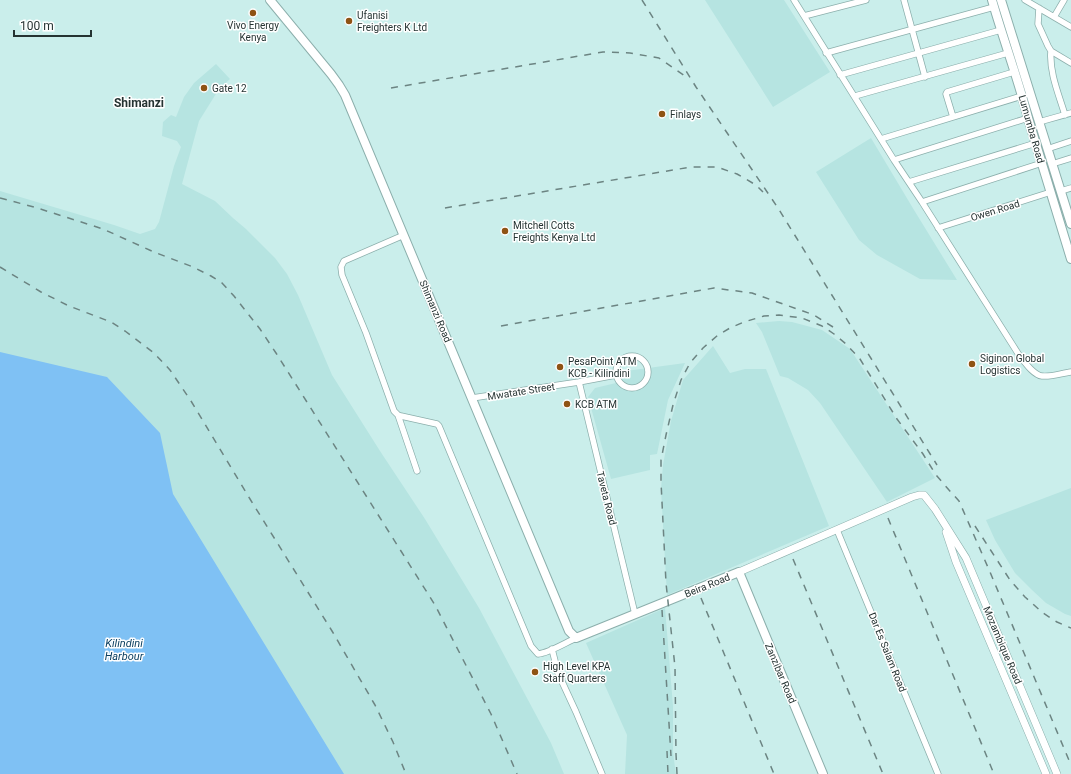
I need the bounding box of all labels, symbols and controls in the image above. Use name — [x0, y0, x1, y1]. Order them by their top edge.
marker: Vivo Energy Kenya — [248, 8, 258, 18]
place label: Ufanisi Freighters K Ltd — [357, 10, 427, 33]
scale bar — [14, 12, 91, 38]
marker: Ufanisi Freighters K Ltd — [344, 16, 354, 26]
text: 100 m — [20, 19, 54, 33]
place label: Vivo Energy Kenya — [227, 20, 279, 43]
marker: Gate 12 — [199, 83, 209, 93]
place label: Gate 12 — [212, 83, 247, 94]
street label: Lumumba Road — [1017, 94, 1046, 164]
district label: Shimanzi — [114, 96, 164, 110]
marker: Finlays — [657, 109, 667, 119]
place label: Finlays — [670, 109, 701, 120]
street label: Owen Road — [969, 198, 1021, 223]
place label: Mitchell Cotts Freights Kenya Ltd — [513, 220, 595, 243]
marker: Mitchell Cotts Freights Kenya Ltd — [500, 226, 510, 236]
street label: Shimanzi Road — [417, 278, 454, 344]
place label: Siginon Global Logistics — [980, 353, 1044, 376]
place label: PesaPoint ATM KCB - Kilindini — [568, 356, 636, 379]
marker: Siginon Global Logistics — [967, 359, 977, 369]
marker: PesaPoint ATM KCB - Kilindini — [555, 362, 565, 372]
street label: Mwatate Street — [487, 381, 555, 402]
marker: KCB ATM — [562, 399, 572, 409]
place label: KCB ATM — [575, 399, 617, 410]
street label: Taveta Road — [595, 470, 619, 526]
street label: Beira Road — [683, 571, 732, 600]
street label: Mozambique Road — [981, 605, 1024, 686]
street label: Dar Es Salam Road — [867, 611, 908, 693]
water label: Kilindini Harbour — [105, 637, 144, 663]
street label: Zanzibar Road — [763, 641, 798, 705]
place label: High Level KPA Staff Quarters — [543, 661, 611, 684]
marker: High Level KPA Staff Quarters — [530, 667, 540, 677]

